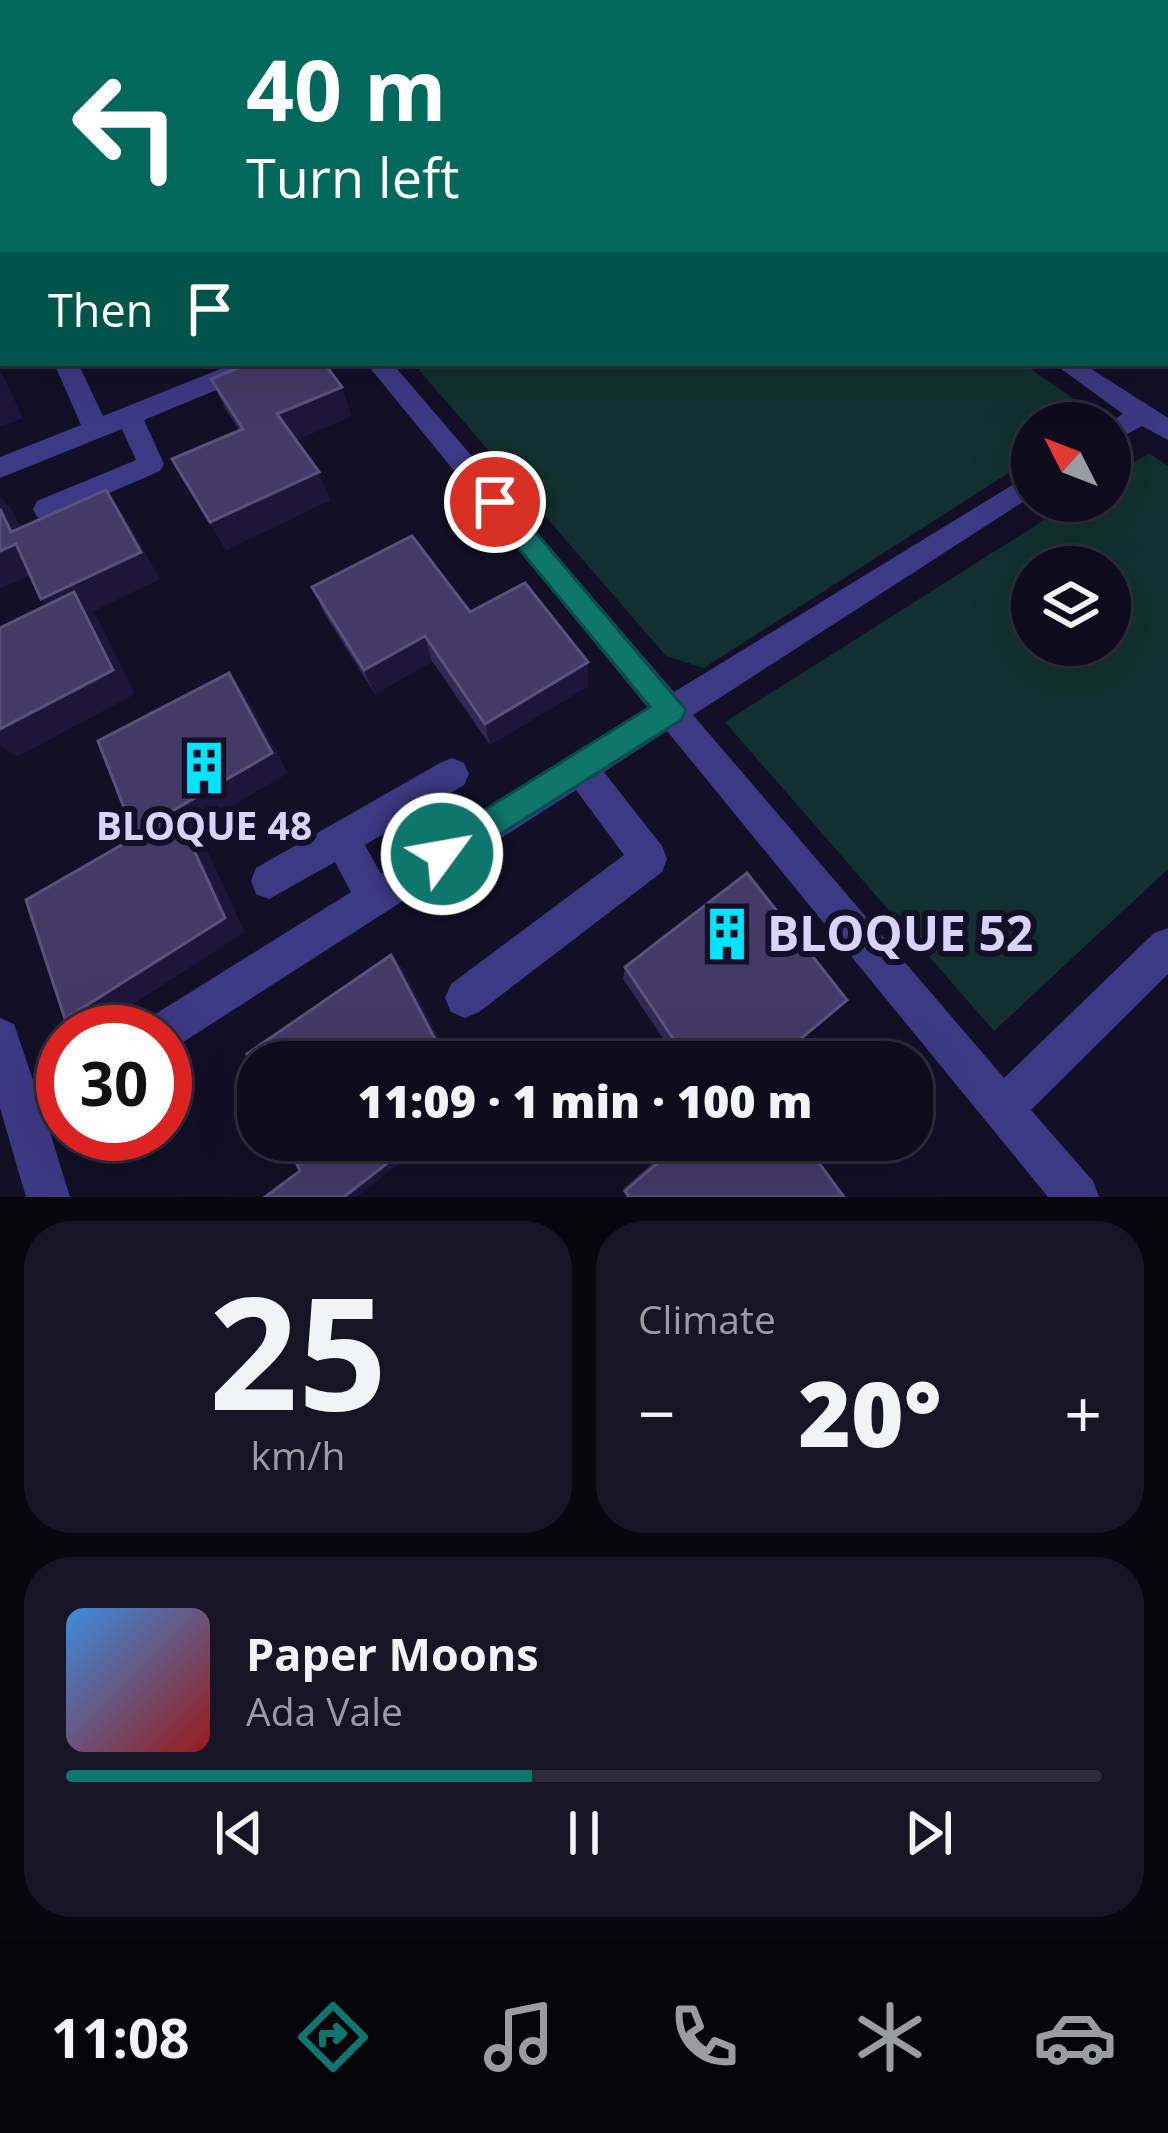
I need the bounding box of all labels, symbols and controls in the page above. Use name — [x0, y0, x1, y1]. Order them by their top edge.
text: 40 m — [246, 31, 446, 146]
icon: left — [48, 48, 204, 204]
text: Turn left — [246, 140, 459, 214]
icon: arrive — [177, 276, 243, 342]
text: Then — [48, 279, 153, 340]
north arrow — [1011, 402, 1131, 522]
map controls — [1011, 402, 1131, 666]
pin — [444, 451, 546, 553]
icon: arrive — [462, 469, 528, 535]
button: layers — [1011, 546, 1131, 666]
building icon: BLOQUE 48 — [175, 739, 233, 797]
position arrow — [379, 791, 505, 917]
place label: BLOQUE 48 — [96, 798, 312, 851]
place label: BLOQUE 52 — [767, 900, 1033, 965]
building icon: BLOQUE 52 — [698, 905, 756, 963]
speed limit sign: 30 — [36, 1005, 192, 1161]
text: 11:09 · 1 min · 100 m — [358, 1070, 812, 1131]
text: 25 — [209, 1243, 387, 1456]
text: Climate — [638, 1292, 776, 1345]
text: 20° — [798, 1351, 942, 1473]
text: − — [638, 1367, 676, 1457]
text: + — [1064, 1367, 1102, 1457]
text: km/h — [251, 1428, 345, 1481]
text: Paper Moons — [246, 1623, 539, 1684]
text: Ada Vale — [246, 1684, 403, 1737]
icon: previous — [206, 1800, 272, 1866]
icon: pause — [551, 1800, 617, 1866]
icon: next — [896, 1800, 962, 1866]
icon: directions — [291, 1995, 375, 2079]
icon: music — [477, 1995, 561, 2079]
icon: phone — [662, 1995, 746, 2079]
icon: climate — [848, 1995, 932, 2079]
icon: car — [1033, 1995, 1117, 2079]
text: 11:08 — [51, 2000, 190, 2074]

